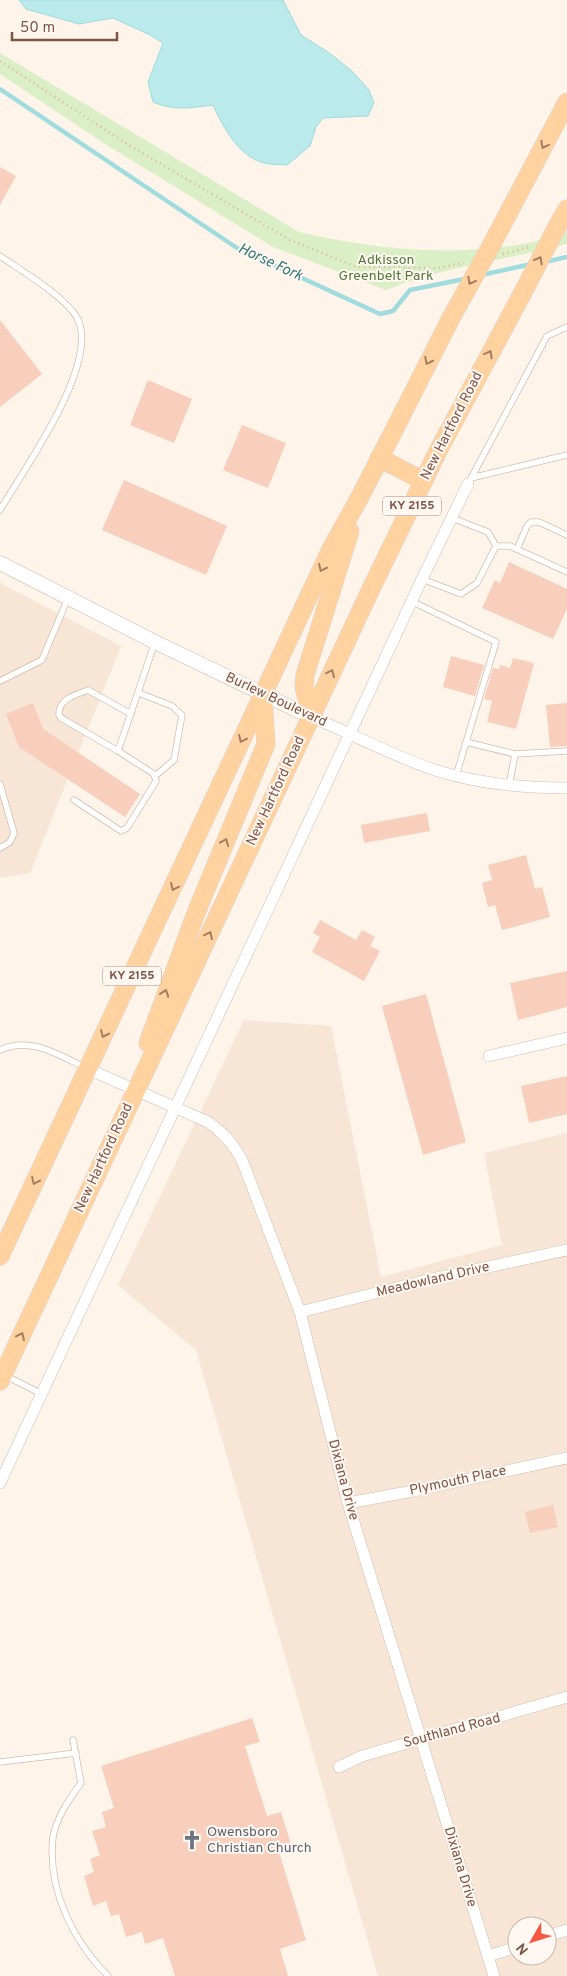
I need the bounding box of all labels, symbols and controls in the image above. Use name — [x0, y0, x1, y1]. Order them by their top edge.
scale bar — [12, 10, 118, 42]
text: 50 m — [20, 19, 55, 38]
one-way arrow — [540, 140, 550, 149]
water label: Horse Fork — [235, 240, 306, 286]
park label: Adkisson Greenbelt Park — [339, 252, 433, 285]
one-way arrow — [533, 256, 543, 265]
one-way arrow — [467, 276, 477, 285]
one-way arrow — [483, 351, 493, 360]
one-way arrow — [424, 356, 435, 365]
street label: New Hartford Road — [417, 369, 487, 483]
road number: KY 2155 — [383, 496, 441, 516]
one-way arrow — [318, 563, 328, 572]
street label: Burlew Boulevard — [222, 669, 330, 731]
one-way arrow — [325, 669, 336, 678]
street label: New Hartford Road — [243, 733, 309, 849]
one-way arrow — [238, 734, 248, 743]
one-way arrow — [219, 838, 229, 847]
one-way arrow — [169, 882, 180, 891]
one-way arrow — [202, 931, 213, 940]
road number: KY 2155 — [103, 966, 161, 986]
one-way arrow — [159, 989, 169, 998]
one-way arrow — [100, 1029, 111, 1038]
street label: New Hartford Road — [71, 1100, 137, 1216]
one-way arrow — [31, 1176, 42, 1185]
street label: Meadowland Drive — [375, 1259, 491, 1301]
one-way arrow — [14, 1332, 25, 1341]
street label: Dixiana Drive — [324, 1438, 362, 1522]
street label: Plymouth Place — [408, 1462, 508, 1500]
street label: Southland Road — [402, 1710, 502, 1752]
place label: Owensboro Christian Church — [207, 1824, 312, 1857]
street label: Dixiana Drive — [440, 1825, 480, 1909]
church icon: Owensboro Christian Church — [181, 1829, 203, 1851]
north arrow — [507, 1916, 557, 1966]
text: N — [513, 1939, 533, 1957]

